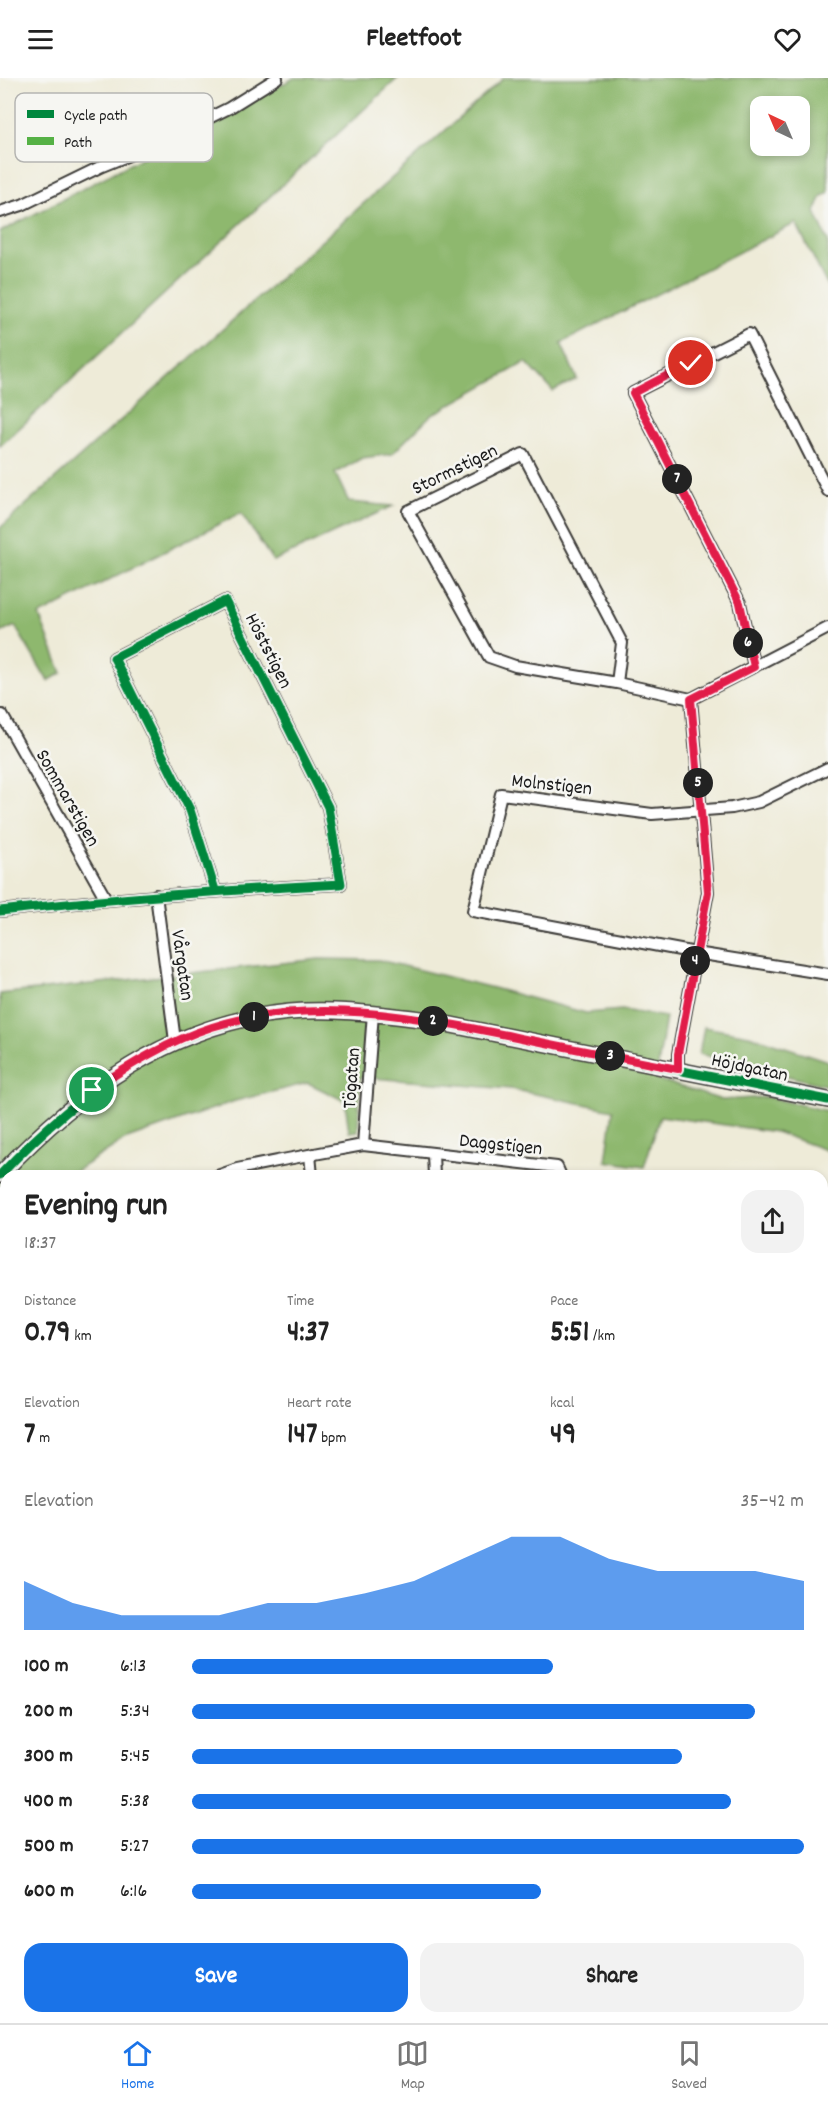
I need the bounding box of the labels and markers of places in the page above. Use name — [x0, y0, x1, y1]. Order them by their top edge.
pin — [665, 337, 716, 388]
pin: 7 — [662, 464, 692, 494]
pin: 6 — [733, 628, 763, 658]
pin: 5 — [683, 768, 713, 798]
pin: 4 — [680, 946, 710, 976]
pin: 1 — [239, 1002, 269, 1032]
pin: 2 — [418, 1006, 448, 1036]
pin: 3 — [595, 1041, 625, 1071]
pin — [66, 1064, 117, 1115]

